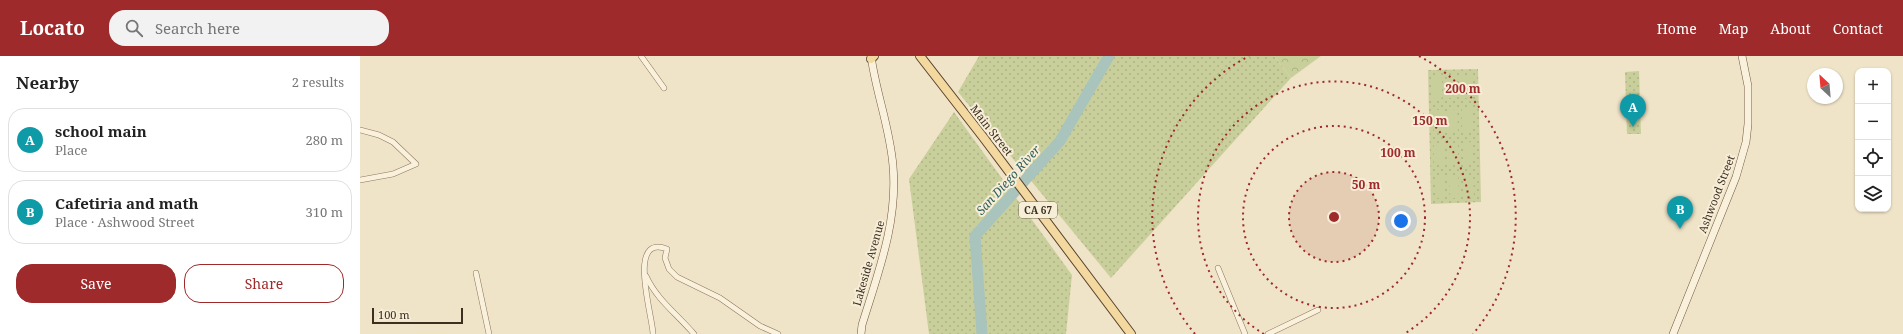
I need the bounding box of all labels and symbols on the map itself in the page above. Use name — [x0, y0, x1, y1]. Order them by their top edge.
north arrow — [1807, 68, 1843, 104]
text: 200 m — [1445, 80, 1481, 97]
pin: A — [1620, 94, 1646, 127]
street label: Main Street — [967, 101, 1017, 159]
text: 150 m — [1412, 112, 1448, 129]
water label: San Diego River — [972, 141, 1044, 219]
text: 100 m — [1380, 144, 1416, 161]
street label: Ashwood Street — [1694, 153, 1738, 235]
text: 50 m — [1352, 176, 1380, 193]
pin: B — [1667, 196, 1693, 229]
road number: CA 67 — [1019, 202, 1057, 218]
centre of rings — [1327, 210, 1341, 224]
your location — [1391, 211, 1411, 231]
street label: Lakeside Avenue — [849, 218, 887, 308]
scale bar — [372, 306, 463, 325]

